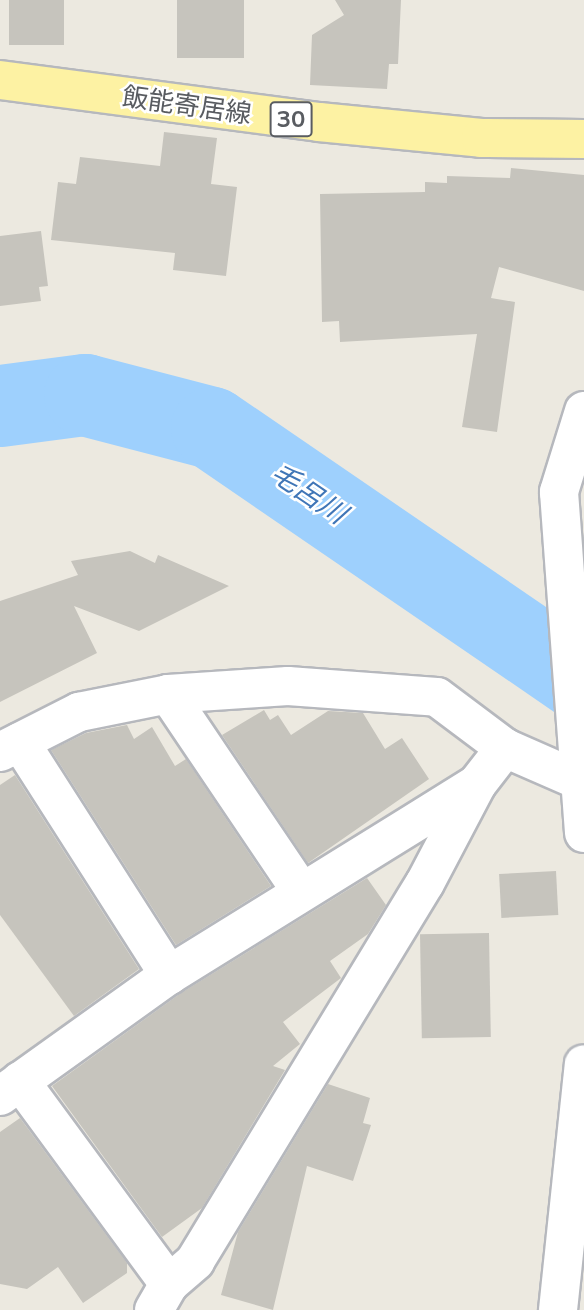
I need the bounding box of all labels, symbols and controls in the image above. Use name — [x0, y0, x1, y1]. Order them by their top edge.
street label: 飯能寄居線 — [120, 81, 254, 129]
road number: 30 — [268, 98, 314, 140]
water label: 毛呂川 — [265, 456, 353, 530]

